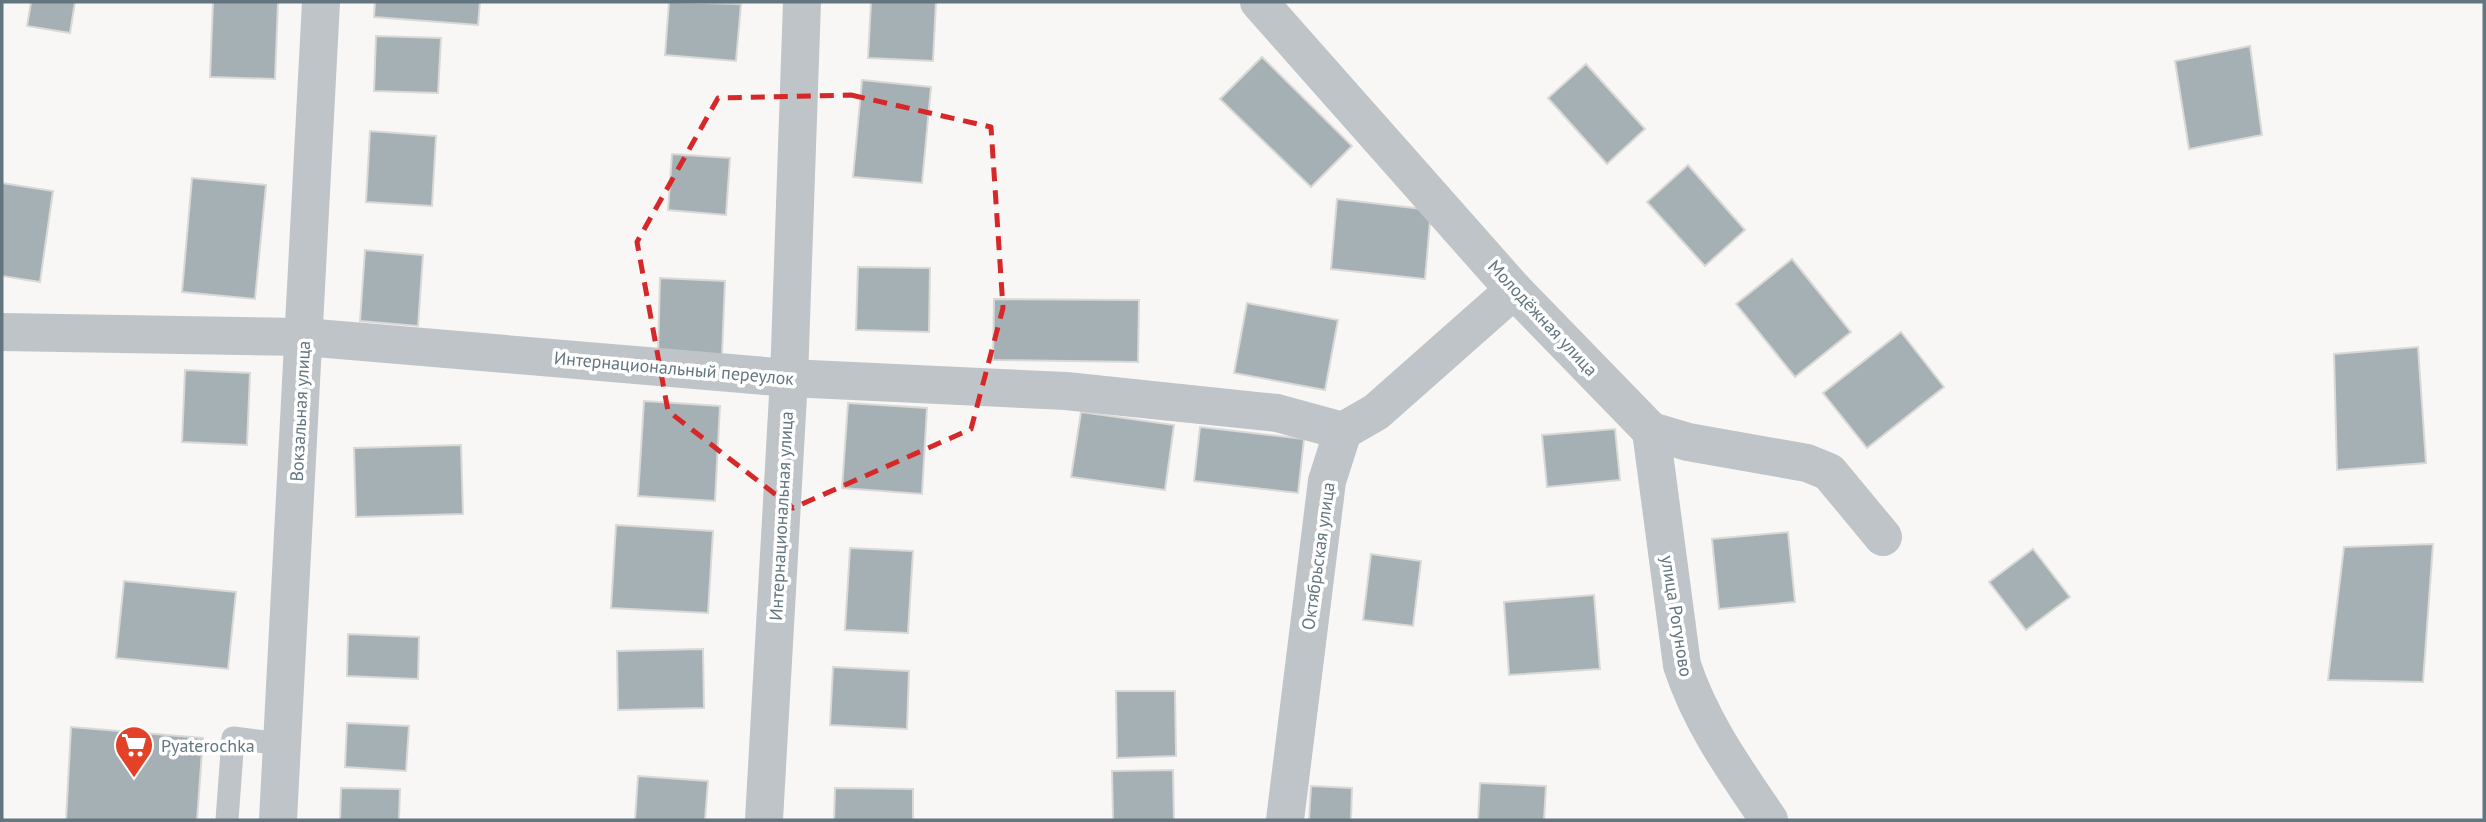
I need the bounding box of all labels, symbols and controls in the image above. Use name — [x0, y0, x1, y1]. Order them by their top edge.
street label: Молодёжная улица — [1483, 255, 1603, 381]
street label: Вокзальная улица — [285, 340, 315, 482]
street label: Интернациональный переулок — [553, 346, 795, 390]
street label: Интернациональная улица — [764, 411, 798, 621]
street label: Октябрьская улица — [1296, 481, 1340, 631]
street label: улица Рогуново — [1656, 554, 1698, 678]
supermarket icon: Pyaterochka — [113, 724, 155, 779]
place label: Pyaterochka — [161, 734, 255, 757]

